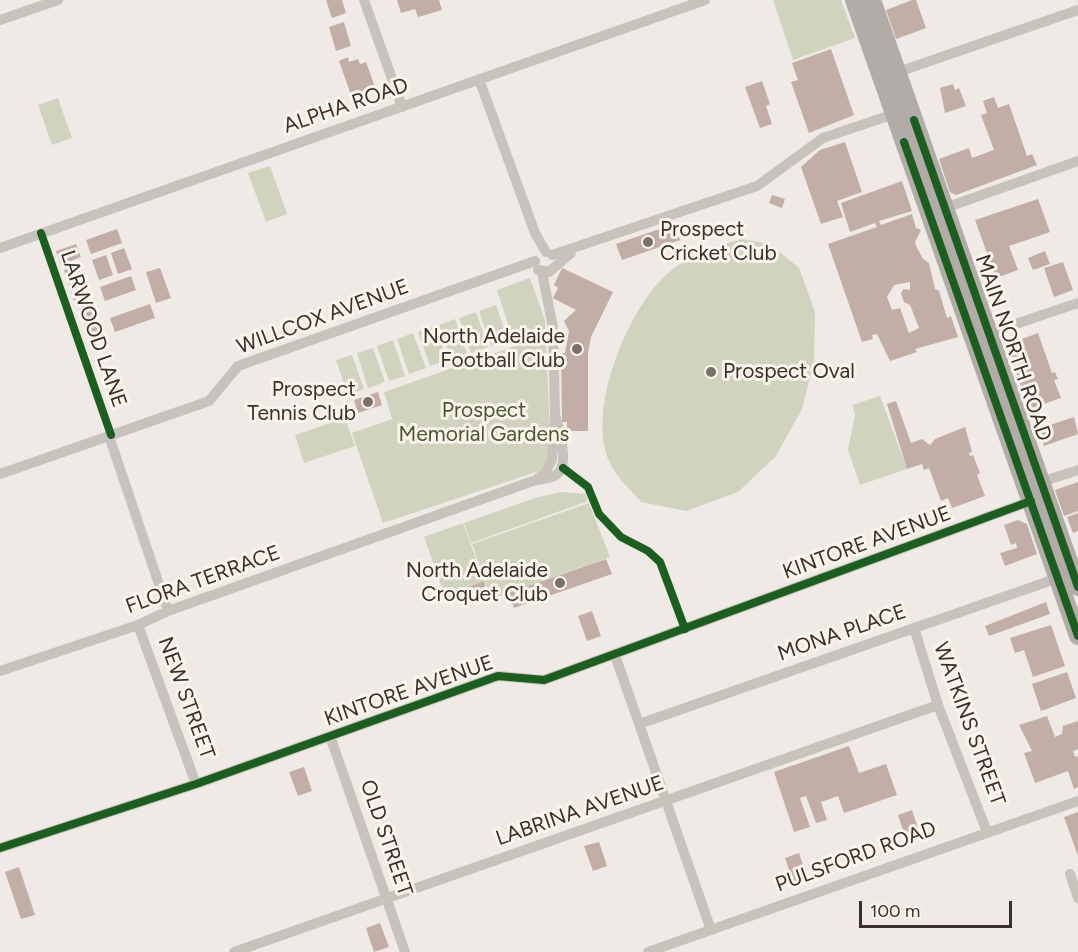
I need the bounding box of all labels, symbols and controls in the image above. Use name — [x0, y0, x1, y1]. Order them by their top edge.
street label: ALPHA ROAD — [280, 73, 412, 139]
place label: Prospect Cricket Club — [660, 217, 777, 267]
marker: Prospect Cricket Club — [641, 235, 655, 249]
street label: LARWOOD LANE — [54, 247, 132, 411]
street label: MAIN NORTH ROAD — [969, 252, 1057, 444]
street label: WILLCOX AVENUE — [234, 274, 412, 360]
place label: North Adelaide Football Club — [423, 324, 565, 374]
marker: North Adelaide Football Club — [570, 342, 584, 356]
place label: Prospect Oval — [723, 359, 855, 385]
marker: Prospect Oval — [704, 365, 718, 379]
place label: Prospect Tennis Club — [247, 377, 356, 427]
marker: Prospect Tennis Club — [361, 395, 375, 409]
park label: Prospect Memorial Gardens — [399, 398, 569, 448]
street label: KINTORE AVENUE — [779, 501, 955, 585]
street label: FLORA TERRACE — [122, 540, 284, 620]
place label: North Adelaide Croquet Club — [406, 558, 548, 608]
marker: North Adelaide Croquet Club — [553, 576, 567, 590]
street label: MONA PLACE — [774, 599, 910, 667]
street label: NEW STREET — [152, 633, 220, 763]
street label: WATKINS STREET — [928, 639, 1010, 809]
street label: KINTORE AVENUE — [321, 650, 497, 732]
street label: LABRINA AVENUE — [493, 770, 667, 852]
street label: OLD STREET — [354, 777, 418, 899]
street label: PULSFORD ROAD — [772, 816, 940, 898]
scale bar — [862, 889, 1015, 927]
text: 100 m — [870, 900, 920, 922]

